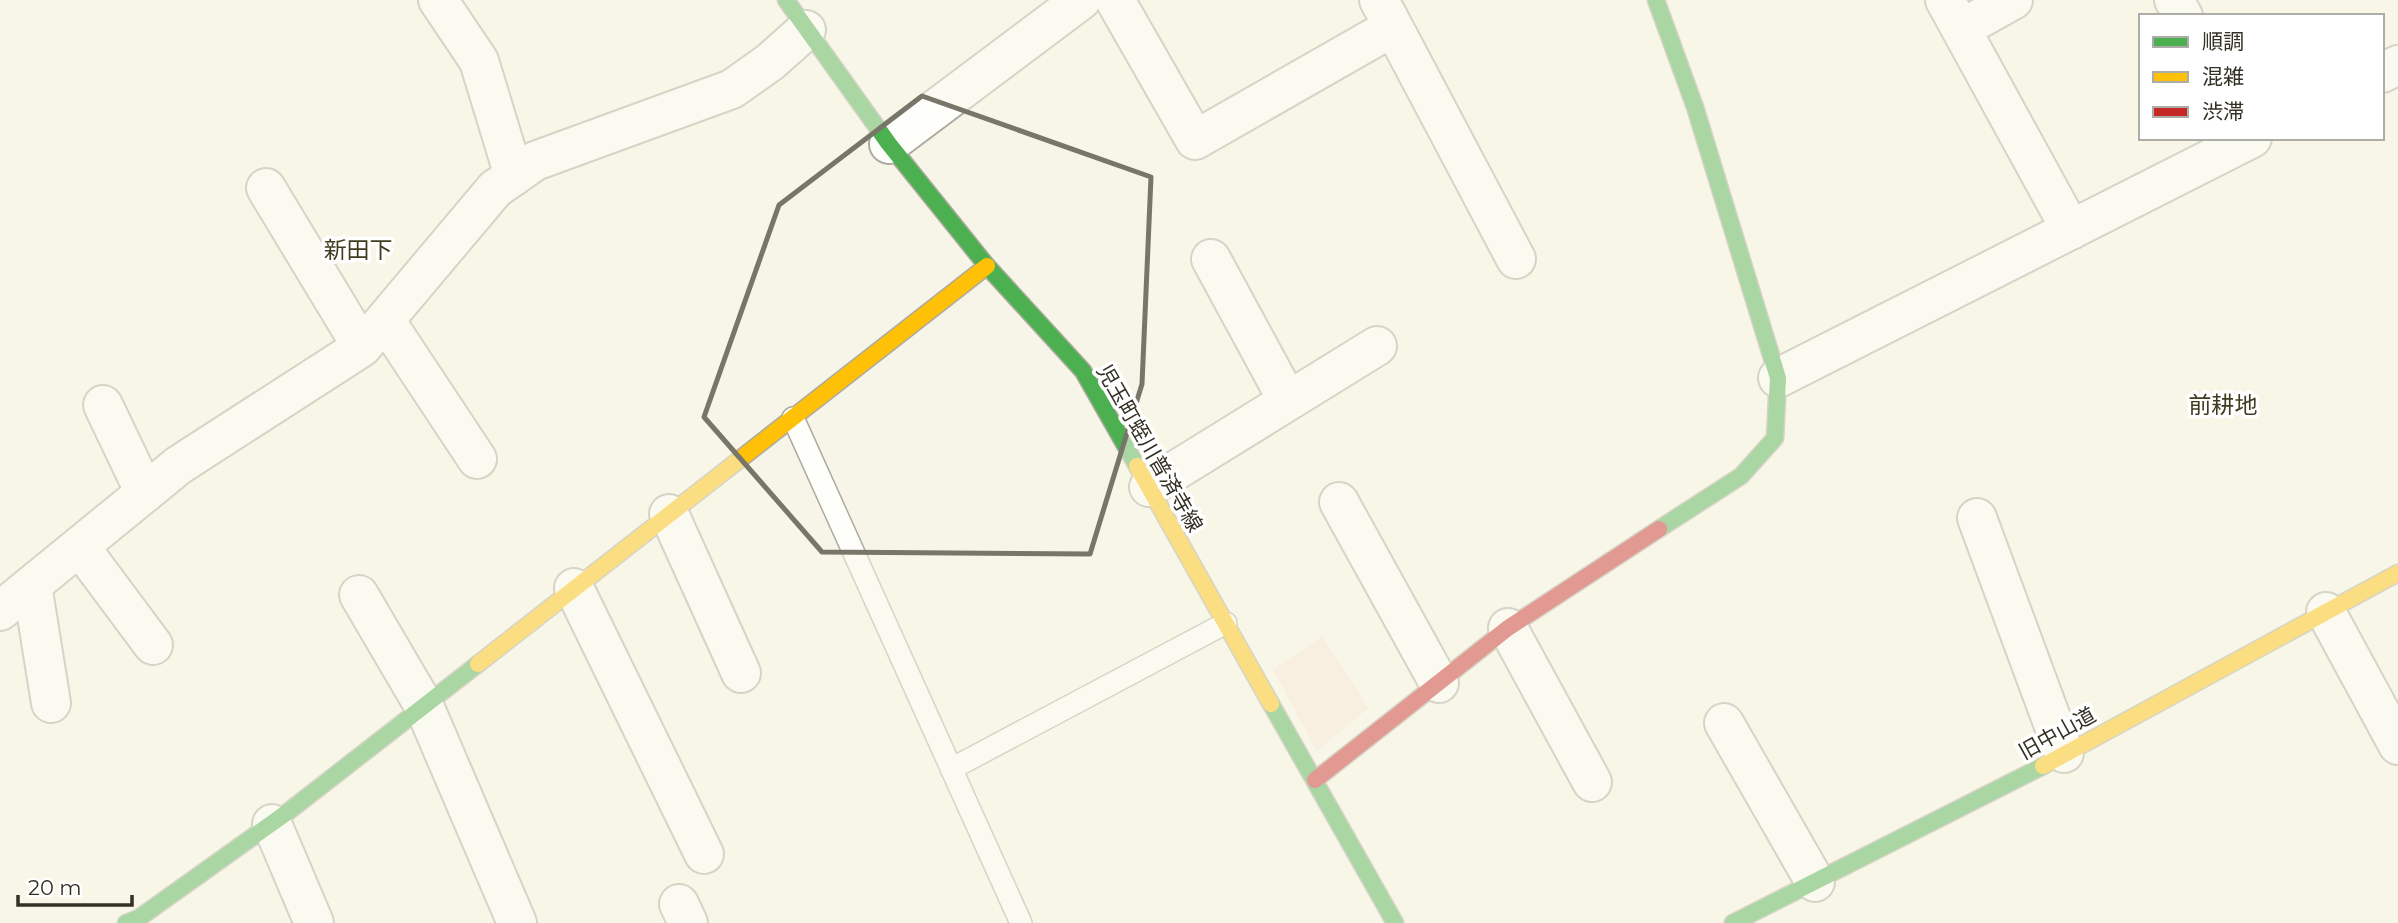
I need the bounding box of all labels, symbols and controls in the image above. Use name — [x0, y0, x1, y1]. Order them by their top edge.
legend — [2139, 14, 2384, 140]
text: 順調 — [2202, 29, 2244, 54]
text: 混雑 — [2202, 64, 2244, 89]
text: 渋滞 — [2202, 99, 2244, 124]
district label: 新田下 — [324, 236, 393, 264]
street label: 児玉町蛭川普済寺線 — [1092, 360, 1208, 536]
district label: 前耕地 — [2189, 391, 2258, 419]
street label: 旧中山道 — [2014, 702, 2100, 764]
scale bar — [18, 864, 131, 908]
text: 20 m — [28, 875, 82, 900]

